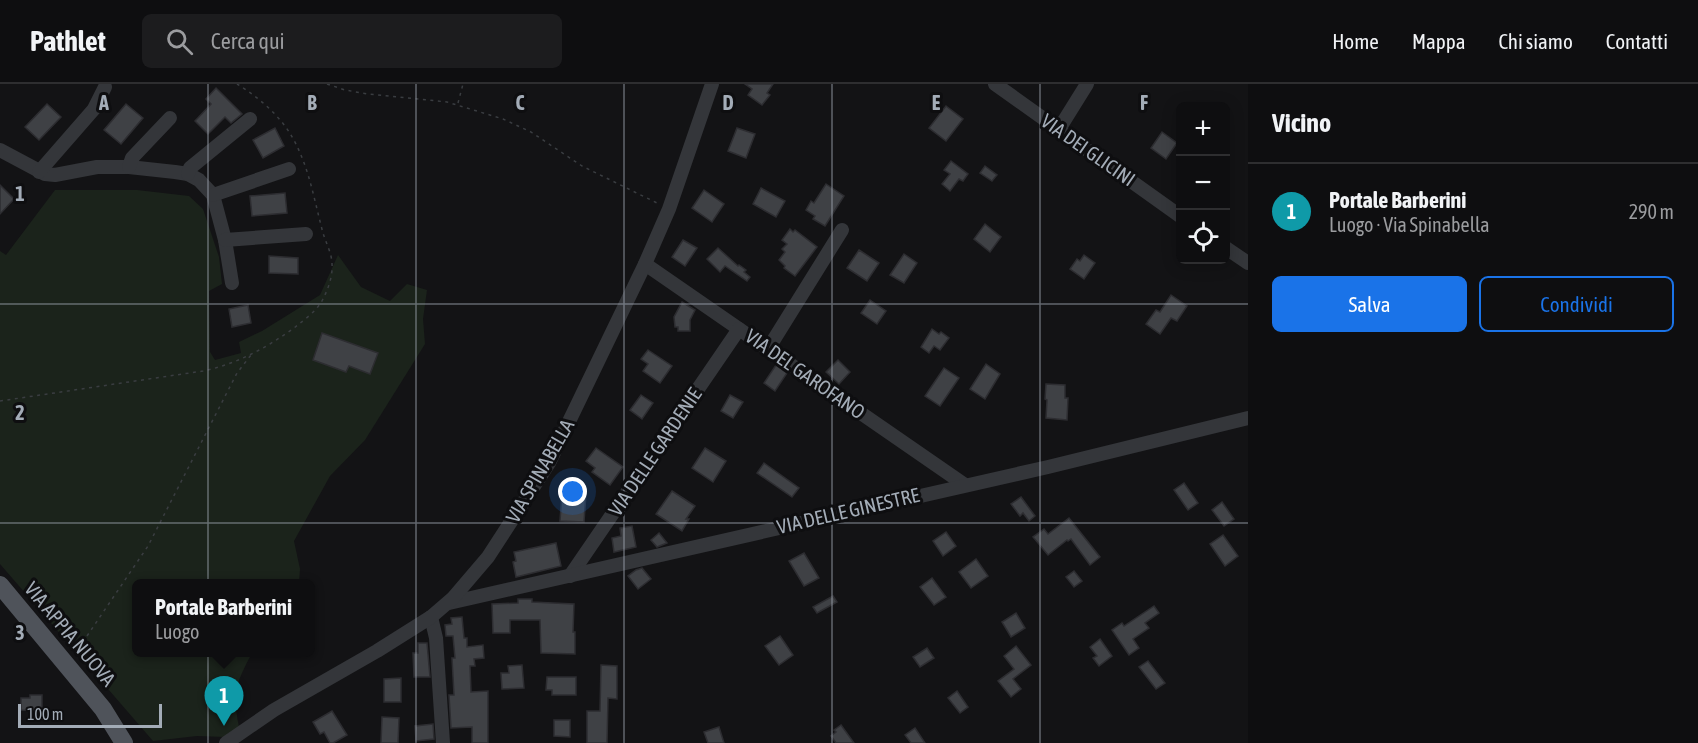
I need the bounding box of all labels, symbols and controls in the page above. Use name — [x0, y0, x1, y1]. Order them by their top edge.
search box — [142, 14, 562, 68]
text: Pathlet — [30, 25, 106, 57]
icon: search — [163, 25, 196, 58]
text: Cerca qui — [211, 28, 285, 54]
text: Home — [1332, 29, 1379, 53]
text: Mappa — [1412, 29, 1465, 53]
text: Chi siamo — [1498, 29, 1573, 53]
text: Contatti — [1606, 29, 1668, 53]
text: A — [98, 91, 109, 114]
text: B — [307, 91, 317, 114]
text: C — [516, 91, 525, 114]
text: D — [722, 91, 734, 114]
text: E — [932, 91, 941, 114]
text: F — [1140, 91, 1148, 114]
map controls — [1176, 102, 1230, 264]
button: + — [1176, 102, 1230, 156]
text: Vicino — [1272, 108, 1331, 138]
street label: VIA DEI GLICINI — [1037, 109, 1140, 190]
button: − — [1176, 156, 1230, 210]
text: 1 — [15, 182, 25, 205]
text: Portale Barberini — [1329, 187, 1466, 213]
text: 1 — [1287, 200, 1296, 223]
text: 290 m — [1629, 200, 1674, 223]
button: locate — [1176, 210, 1230, 264]
text: Luogo · Via Spinabella — [1329, 213, 1490, 236]
button: Salva — [1272, 276, 1467, 332]
button: Condividi — [1479, 276, 1674, 332]
street label: VIA DEL GAROFANO — [741, 324, 869, 423]
street label: VIA DELLE GARDENIE — [603, 383, 706, 520]
text: 2 — [15, 401, 25, 424]
street label: VIA SPINABELLA — [501, 415, 579, 527]
your location — [558, 477, 587, 506]
street label: VIA DELLE GINESTRE — [774, 483, 922, 538]
street label: VIA APPIA NUOVA — [20, 577, 121, 691]
popup — [132, 579, 315, 657]
text: Portale Barberini — [155, 594, 292, 620]
text: Luogo — [155, 620, 199, 643]
text: 3 — [15, 621, 25, 644]
pin: 1 — [204, 676, 244, 726]
scale bar — [18, 701, 162, 728]
text: 100 m — [27, 705, 63, 723]

